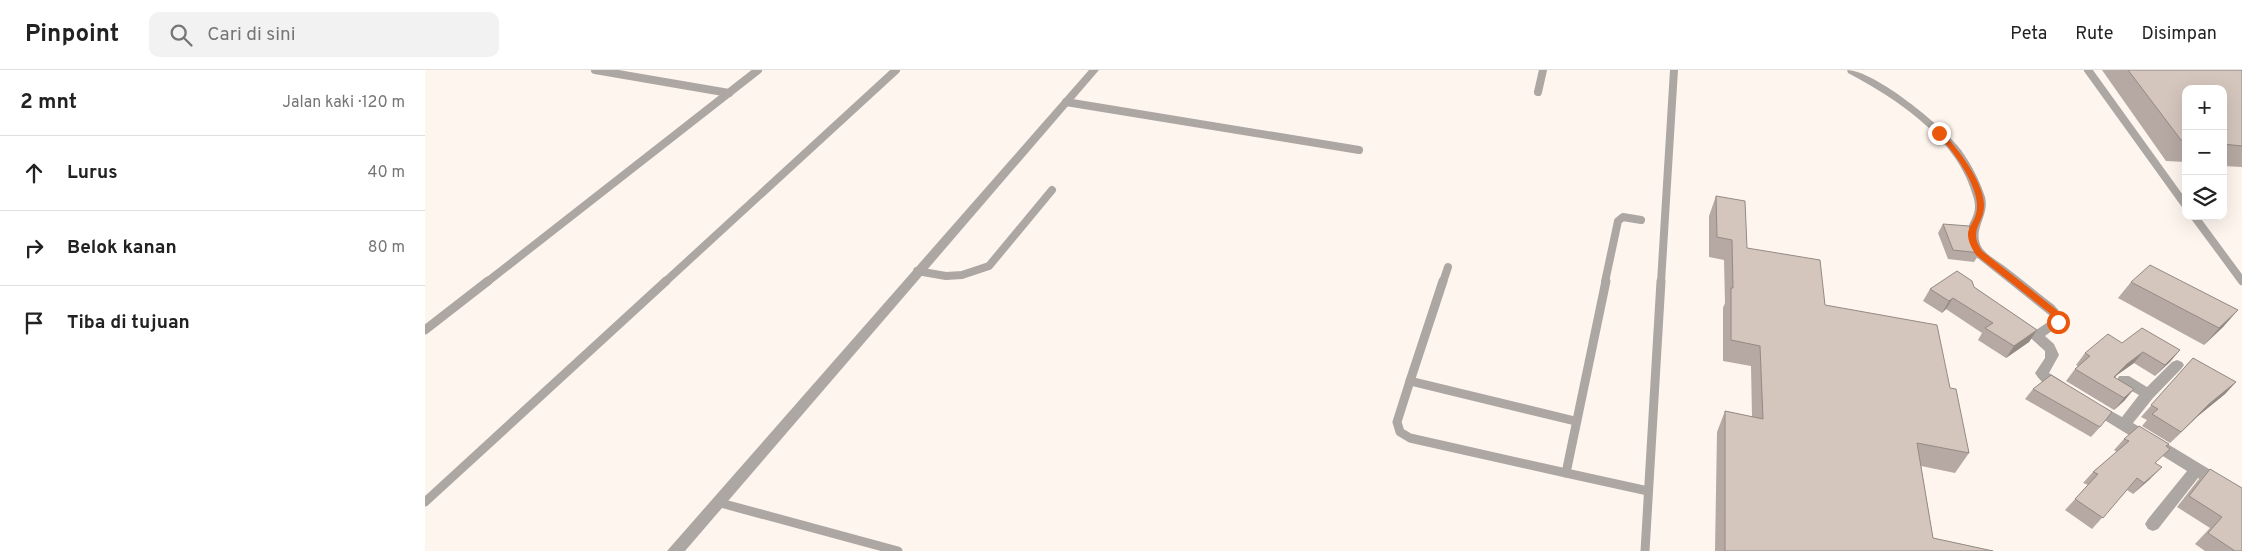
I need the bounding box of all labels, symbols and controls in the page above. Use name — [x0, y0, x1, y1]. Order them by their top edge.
search box — [149, 12, 499, 57]
text: Pinpoint — [25, 20, 119, 50]
icon: search — [167, 21, 195, 49]
text: Cari di sini — [207, 23, 296, 47]
text: Peta — [2010, 23, 2047, 46]
text: Rute — [2075, 23, 2113, 46]
text: Disimpan — [2141, 23, 2217, 46]
map controls — [2182, 85, 2227, 220]
button: + — [2182, 85, 2227, 130]
text: 2 mnt — [20, 89, 77, 116]
text: Jalan kaki · 120 m — [282, 93, 405, 113]
route end — [1928, 122, 1951, 145]
button: − — [2182, 130, 2227, 175]
icon: ahead — [20, 159, 48, 187]
text: Lurus — [67, 161, 118, 185]
text: 40 m — [367, 163, 405, 183]
button: layers — [2182, 175, 2227, 220]
icon: right — [20, 234, 48, 262]
text: Belok kanan — [67, 236, 177, 260]
text: 80 m — [368, 238, 405, 258]
icon: arrive — [20, 309, 48, 337]
text: Tiba di tujuan — [67, 311, 190, 335]
route start — [2047, 311, 2070, 334]

